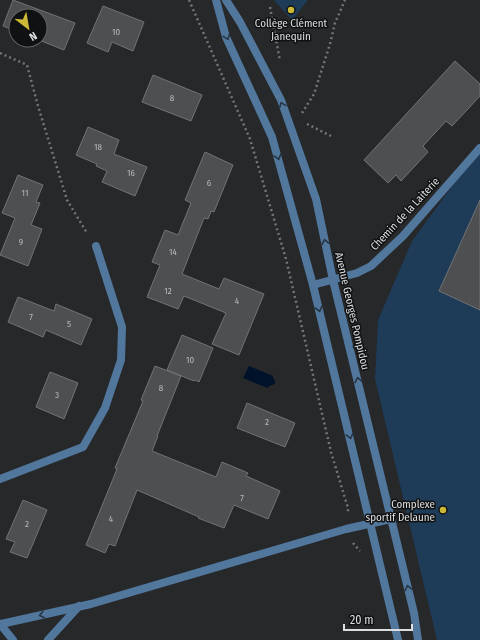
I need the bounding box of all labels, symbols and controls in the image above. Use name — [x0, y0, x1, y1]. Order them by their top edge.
marker: Collège Clément Janequin — [286, 5, 296, 15]
north arrow — [8, 8, 48, 48]
place label: Collège Clément Janequin — [255, 17, 328, 43]
house number: 10 — [112, 27, 120, 37]
text: N — [27, 29, 39, 43]
one-way arrow — [222, 34, 230, 41]
house number: 8 — [170, 93, 175, 103]
one-way arrow — [279, 101, 287, 108]
house number: 18 — [94, 142, 103, 152]
one-way arrow — [273, 153, 282, 160]
house number: 16 — [127, 168, 136, 178]
street label: Chemin de la Laiterie — [368, 175, 442, 253]
house number: 6 — [207, 178, 212, 188]
house number: 11 — [22, 188, 28, 198]
house number: 9 — [19, 237, 23, 247]
one-way arrow — [321, 239, 329, 245]
house number: 14 — [169, 247, 178, 257]
street label: Avenue Georges Pompidou — [332, 251, 372, 371]
house number: 12 — [164, 286, 172, 296]
house number: 4 — [235, 296, 240, 306]
one-way arrow — [314, 305, 323, 312]
house number: 7 — [29, 312, 33, 322]
house number: 5 — [67, 319, 71, 329]
house number: 10 — [186, 355, 194, 365]
one-way arrow — [354, 377, 362, 383]
house number: 8 — [159, 383, 164, 393]
house number: 3 — [55, 390, 59, 400]
house number: 2 — [265, 417, 269, 427]
one-way arrow — [345, 432, 353, 439]
house number: 7 — [240, 493, 244, 503]
place label: Complexe sportif Delaune — [365, 498, 435, 524]
marker: Complexe sportif Delaune — [438, 505, 448, 515]
house number: 4 — [109, 514, 114, 524]
house number: 2 — [25, 519, 29, 529]
one-way arrow — [404, 585, 412, 591]
scale bar — [344, 606, 412, 632]
one-way arrow — [38, 611, 45, 619]
text: 20 m — [350, 613, 374, 627]

